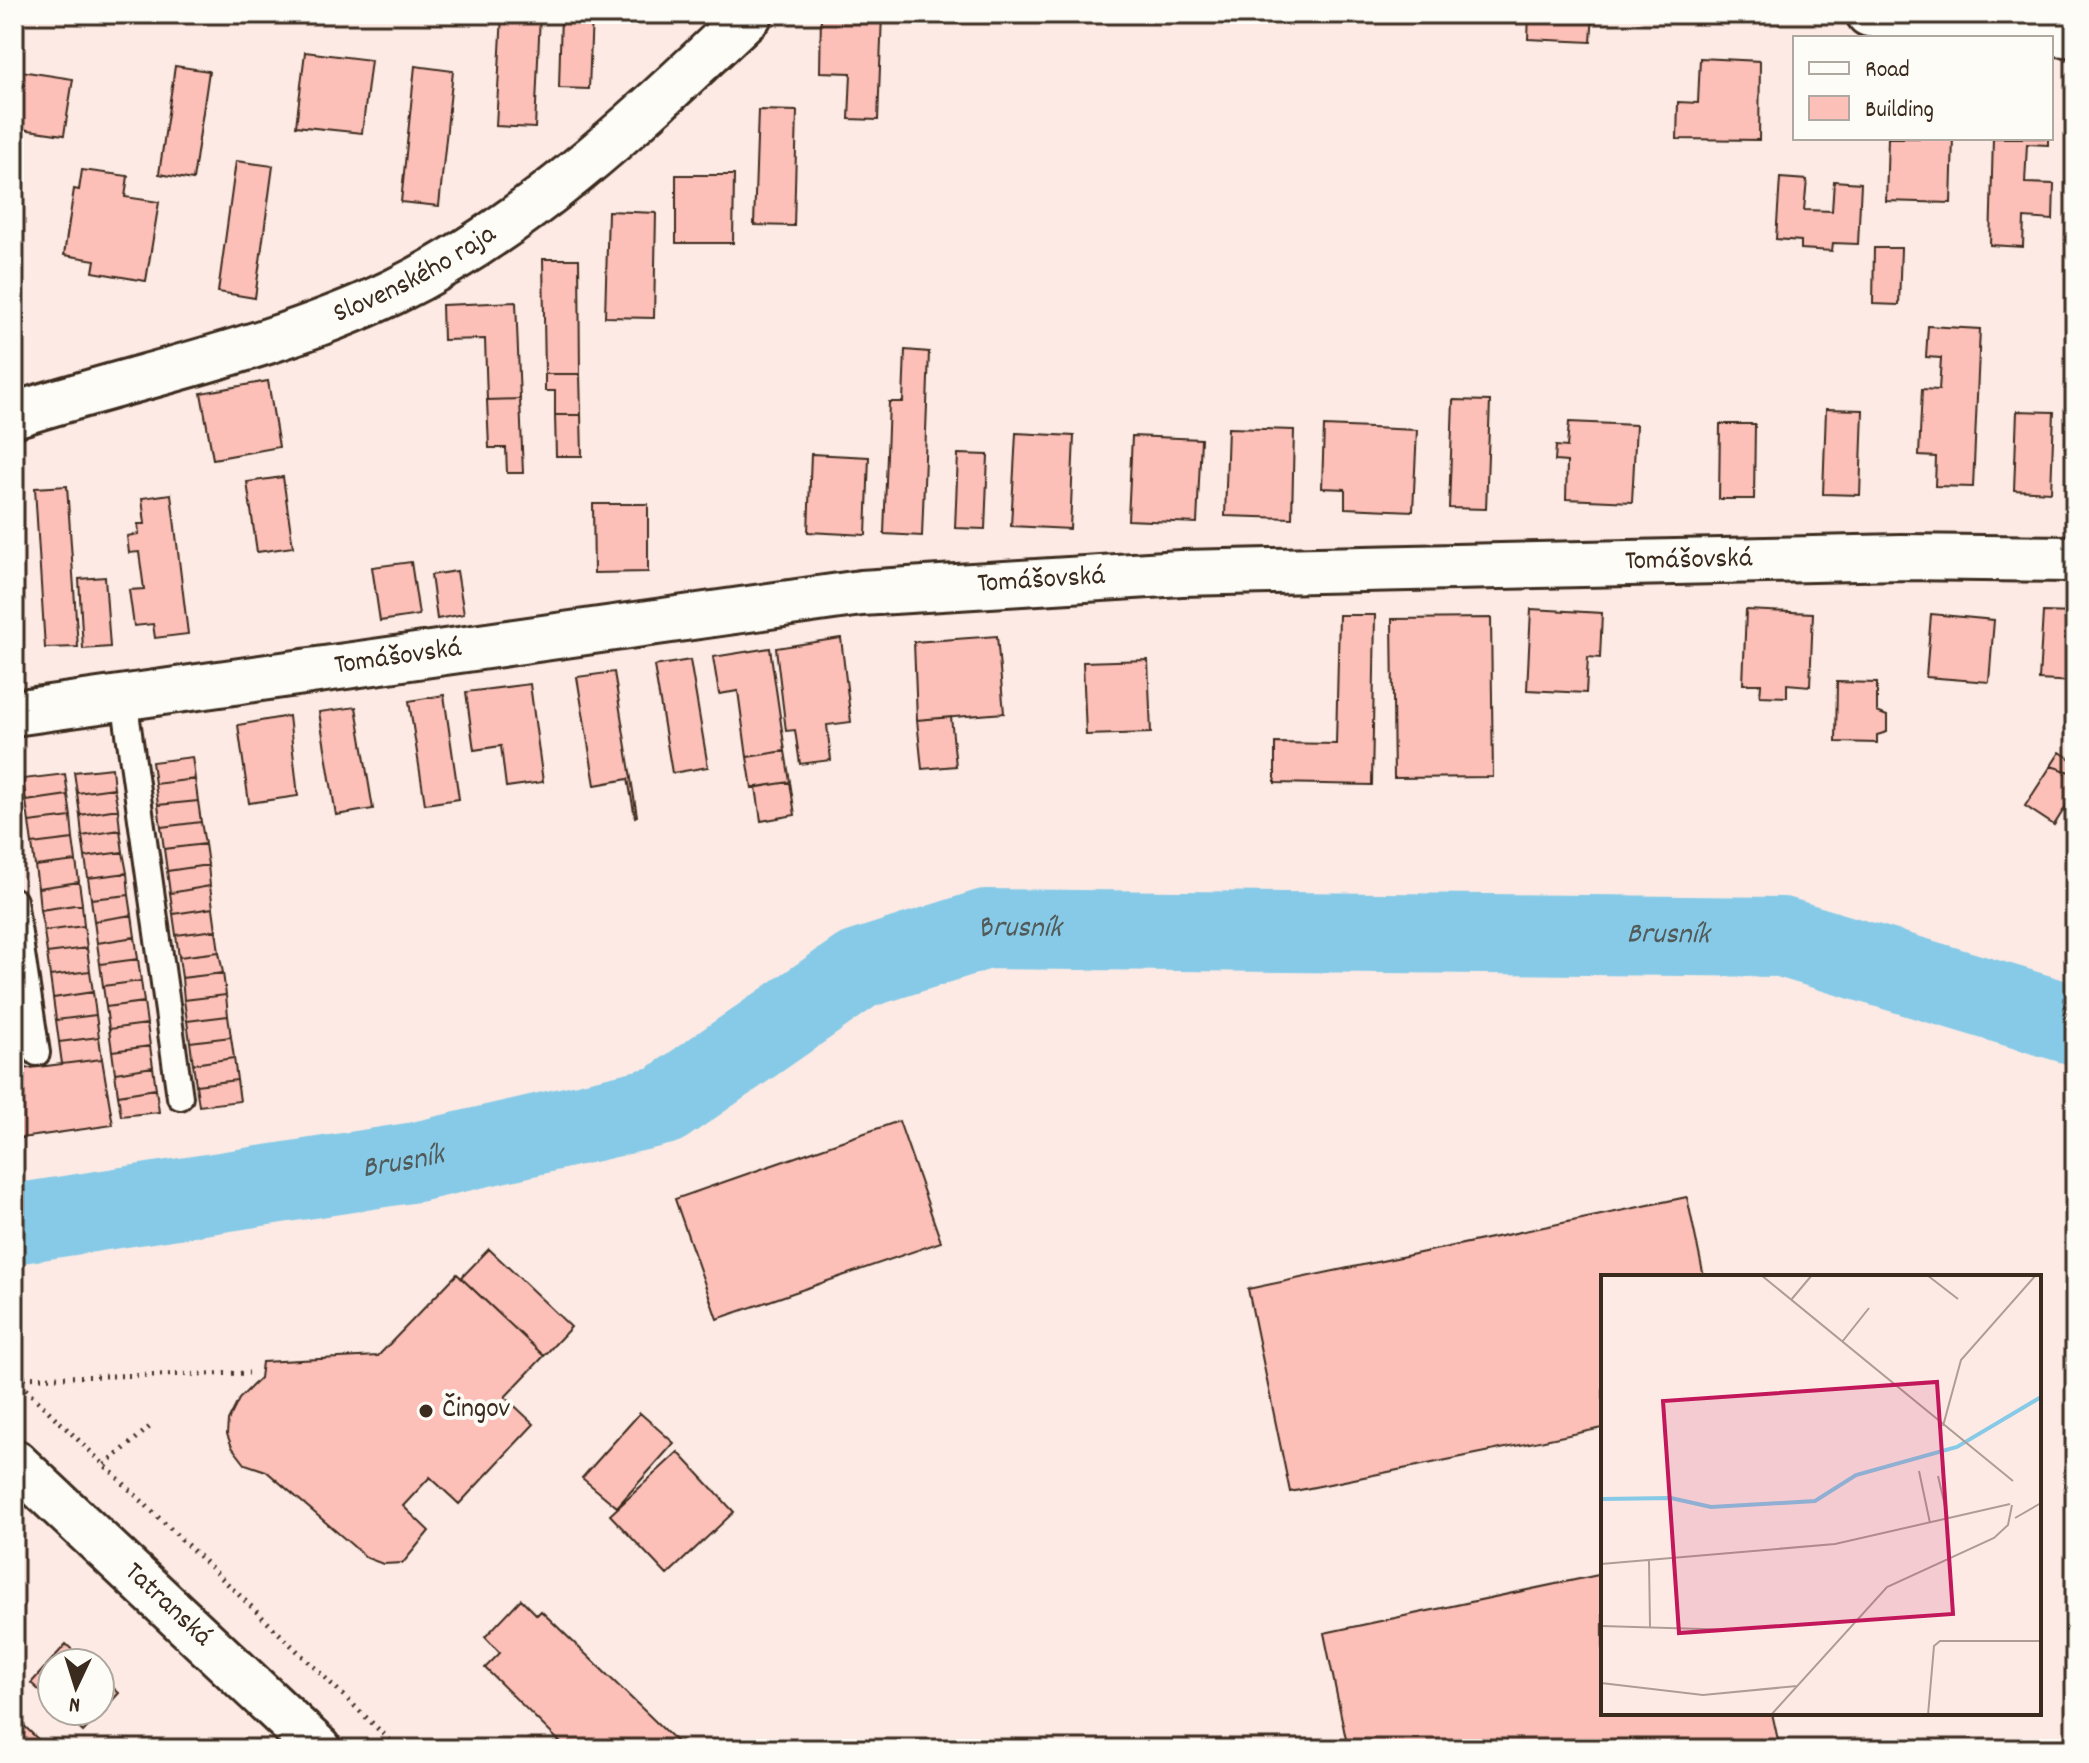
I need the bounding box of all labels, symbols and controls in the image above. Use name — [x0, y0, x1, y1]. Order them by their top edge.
legend — [1793, 36, 2053, 140]
text: Road — [1865, 54, 1910, 88]
text: Building — [1865, 94, 1934, 128]
street label: Slovenského raja — [328, 216, 506, 335]
street label: Tomášovská — [1624, 540, 1753, 583]
street label: Tomášovská — [976, 558, 1106, 606]
street label: Tomášovská — [332, 630, 464, 687]
water label: Brusník — [972, 906, 1064, 952]
water label: Brusník — [1626, 914, 1712, 958]
water label: Brusník — [359, 1134, 451, 1191]
inset map — [1601, 1275, 2041, 1715]
place label: Čingov — [442, 1391, 511, 1431]
marker: Čingov — [417, 1402, 435, 1420]
street label: Tatranská — [114, 1554, 220, 1658]
north arrow — [36, 1647, 116, 1727]
text: N — [68, 1688, 81, 1719]

